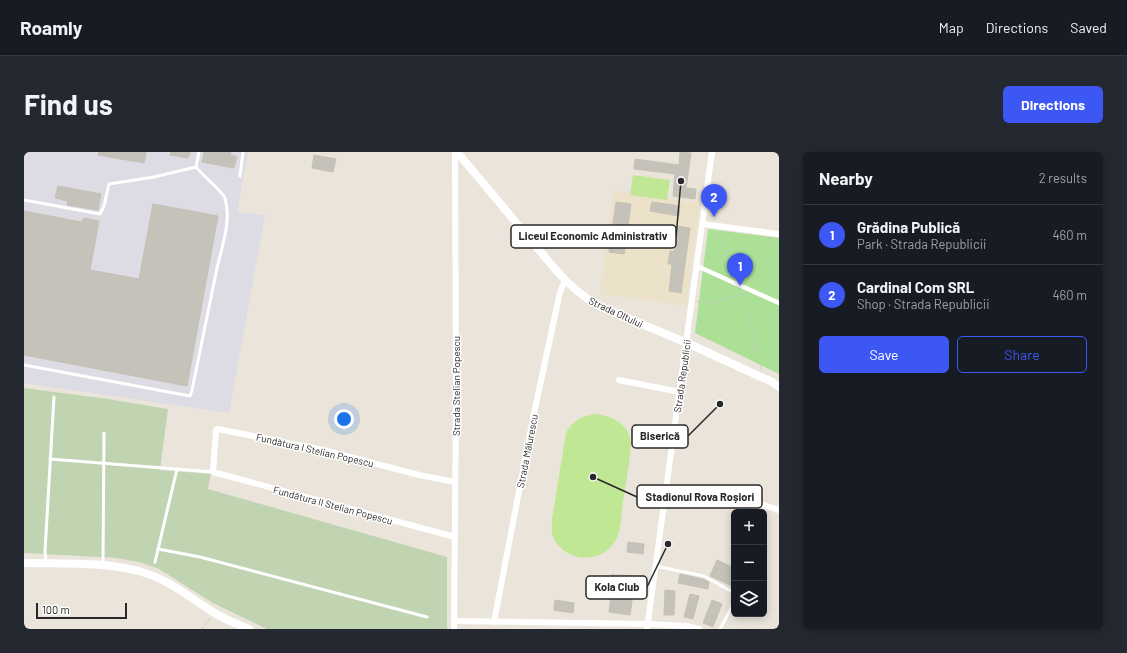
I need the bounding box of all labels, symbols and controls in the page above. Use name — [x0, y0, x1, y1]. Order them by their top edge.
text: Roamly — [20, 16, 82, 39]
text: Map — [939, 19, 964, 36]
text: Directions — [986, 19, 1048, 36]
text: Saved — [1070, 19, 1107, 36]
button: Directions — [1003, 86, 1103, 123]
text: Find us — [24, 87, 113, 121]
text: Nearby — [819, 168, 873, 188]
text: 2 results — [1039, 170, 1087, 186]
pin: 2 — [701, 184, 727, 217]
text: Grădina Publică — [857, 218, 960, 236]
callout: Liceul Economic Administrativ — [511, 225, 676, 248]
text: 1 — [830, 227, 834, 243]
text: 460 m — [1052, 227, 1087, 243]
text: Liceul Economic Administrativ — [519, 229, 668, 242]
text: Park · Strada Republicii — [857, 236, 986, 252]
pin: 1 — [727, 253, 753, 286]
text: Cardinal Com SRL — [857, 278, 974, 296]
text: 2 — [828, 287, 836, 303]
text: 460 m — [1052, 287, 1087, 303]
street label: Strada Oltului — [587, 294, 645, 330]
text: Shop · Strada Republicii — [857, 296, 990, 312]
street label: Strada Stelian Popescu — [450, 336, 462, 436]
button: Save — [819, 336, 949, 373]
button: Share — [957, 336, 1087, 373]
street label: Strada Republicii — [671, 339, 693, 413]
your location — [334, 409, 354, 429]
street label: Strada Mălurescu — [514, 413, 540, 489]
callout: Biserică — [632, 425, 688, 448]
text: Biserică — [640, 429, 680, 442]
street label: Fundătura I Stelian Popescu — [255, 431, 375, 469]
street label: Fundătura II Stelian Popescu — [272, 483, 394, 527]
callout: Stadionul Rova Roșiori — [637, 485, 762, 508]
text: Stadionul Rova Roșiori — [646, 490, 755, 503]
map controls — [731, 509, 767, 617]
button: + — [731, 509, 767, 545]
button: − — [731, 545, 767, 581]
callout: Kola Club — [586, 576, 647, 599]
text: Kola Club — [595, 580, 639, 593]
button: layers — [731, 581, 767, 617]
scale bar — [36, 601, 127, 620]
text: 100 m — [42, 603, 70, 616]

